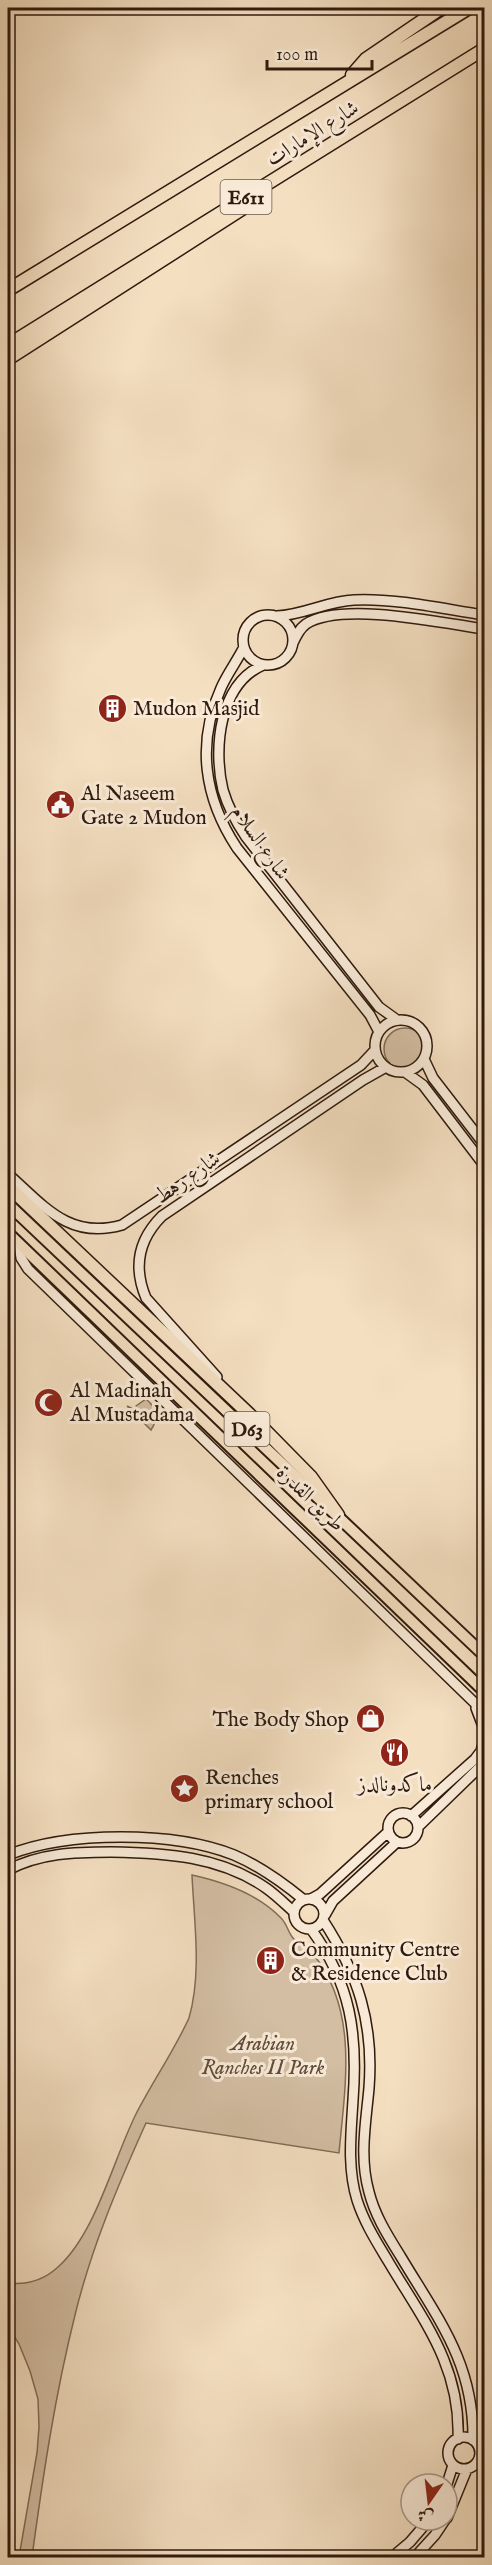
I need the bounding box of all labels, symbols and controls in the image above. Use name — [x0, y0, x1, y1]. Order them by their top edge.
scale bar — [267, 33, 372, 71]
text: 100 m — [276, 44, 318, 67]
street label: شارع الإمارات — [261, 95, 366, 176]
road number: E611 — [220, 180, 272, 214]
building icon: Mudon Masjid — [96, 692, 128, 724]
place label: Mudon Masjid — [133, 696, 260, 723]
place label: Al Naseem Gate 2 Mudon — [80, 781, 207, 832]
public building icon: Al Naseem Gate 2 Mudon — [44, 789, 76, 821]
street label: شارع السلام — [222, 800, 295, 887]
street label: شارع رهط — [150, 1146, 228, 1213]
place label: Al Madinah Al Mustadama — [69, 1378, 195, 1429]
mosque icon: Al Madinah Al Mustadama — [33, 1386, 65, 1418]
road number: D63 — [224, 1412, 270, 1446]
street label: طريق القدرة — [270, 1460, 350, 1538]
shop icon: The Body Shop — [354, 1703, 386, 1735]
place label: The Body Shop — [212, 1707, 349, 1734]
restaurant icon: ماكدونالدز — [379, 1737, 411, 1769]
place label: Renches primary school — [205, 1765, 334, 1816]
place label: ماكدونالدز — [356, 1771, 432, 1799]
place icon: Renches primary school — [168, 1773, 200, 1805]
place label: Community Centre & Residence Club — [291, 1937, 460, 1988]
building icon: Community Centre & Residence Club — [254, 1945, 286, 1977]
park label: Arabian Ranches II Park — [202, 2031, 325, 2082]
north arrow — [399, 2472, 459, 2532]
text: ش — [416, 2503, 436, 2526]

